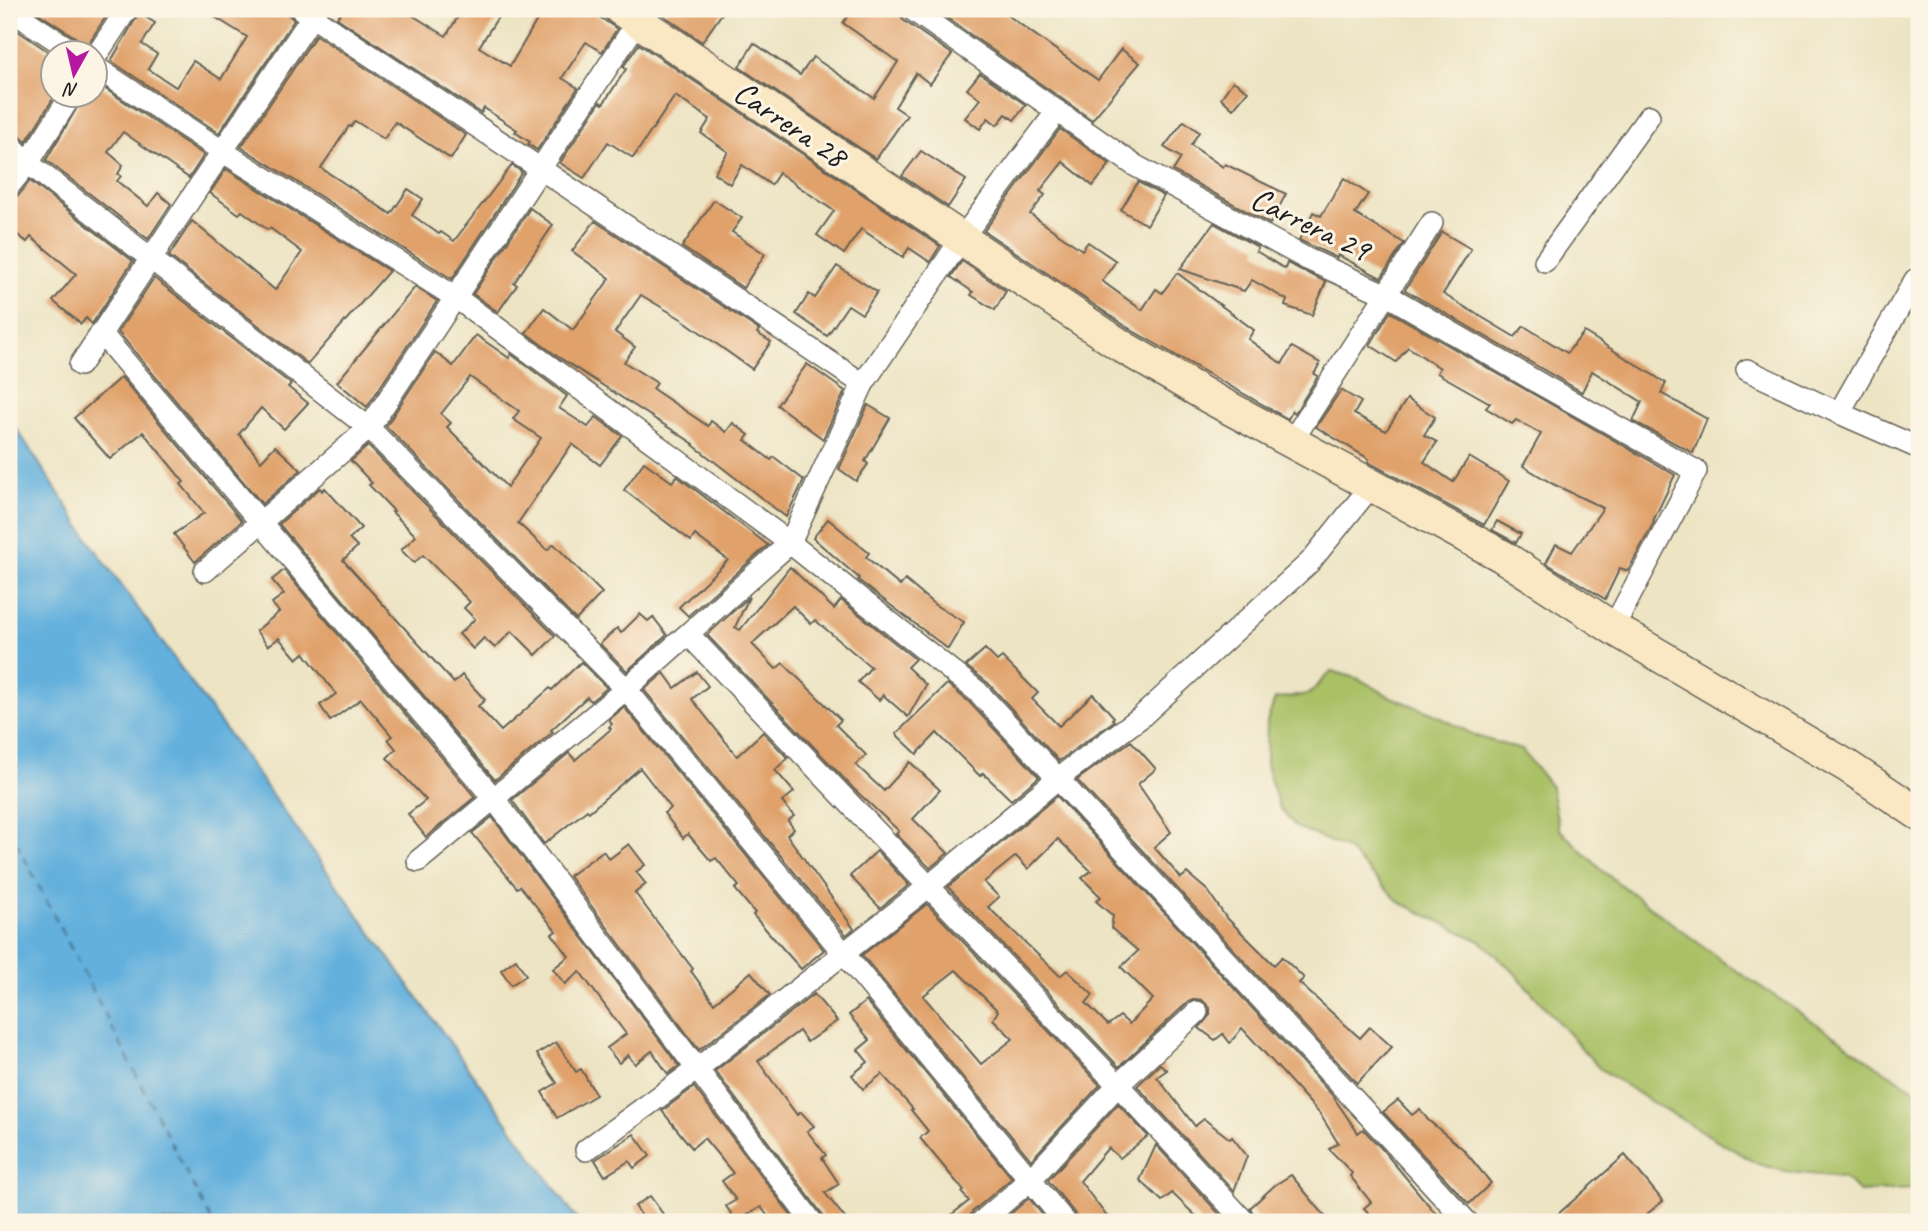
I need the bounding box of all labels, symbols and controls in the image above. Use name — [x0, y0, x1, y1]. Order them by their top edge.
north arrow — [38, 38, 108, 108]
street label: Carrera 28 — [726, 71, 858, 179]
text: N — [61, 77, 79, 103]
street label: Carrera 29 — [1244, 177, 1380, 272]

